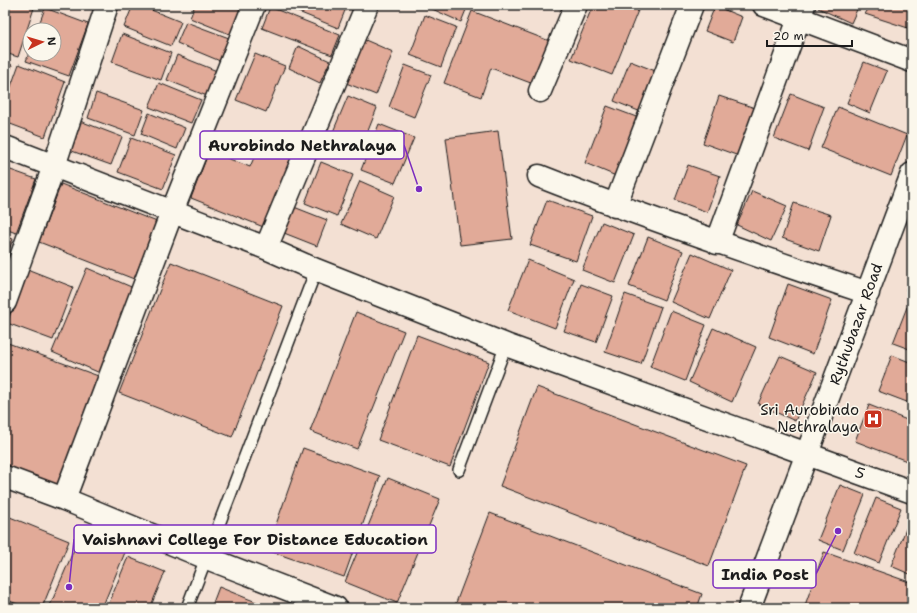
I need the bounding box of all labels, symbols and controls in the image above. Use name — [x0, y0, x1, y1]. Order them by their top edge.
north arrow — [22, 22, 62, 62]
scale bar — [767, 22, 852, 48]
text: 20 m — [773, 28, 804, 44]
text: N — [44, 36, 59, 46]
callout: Aurobindo Nethralaya — [200, 131, 404, 159]
text: Aurobindo Nethralaya — [208, 135, 396, 156]
street label: Rythubazar Road — [825, 260, 887, 388]
place label: Sri Aurobindo Nethralaya — [760, 400, 860, 437]
hospital icon: Sri Aurobindo Nethralaya — [862, 408, 884, 430]
street label: 5 — [852, 462, 868, 484]
callout: Vaishnavi College For Distance Education — [74, 525, 436, 553]
text: Vaishnavi College For Distance Education — [82, 529, 428, 550]
callout: India Post — [713, 560, 816, 588]
text: India Post — [721, 564, 809, 585]

